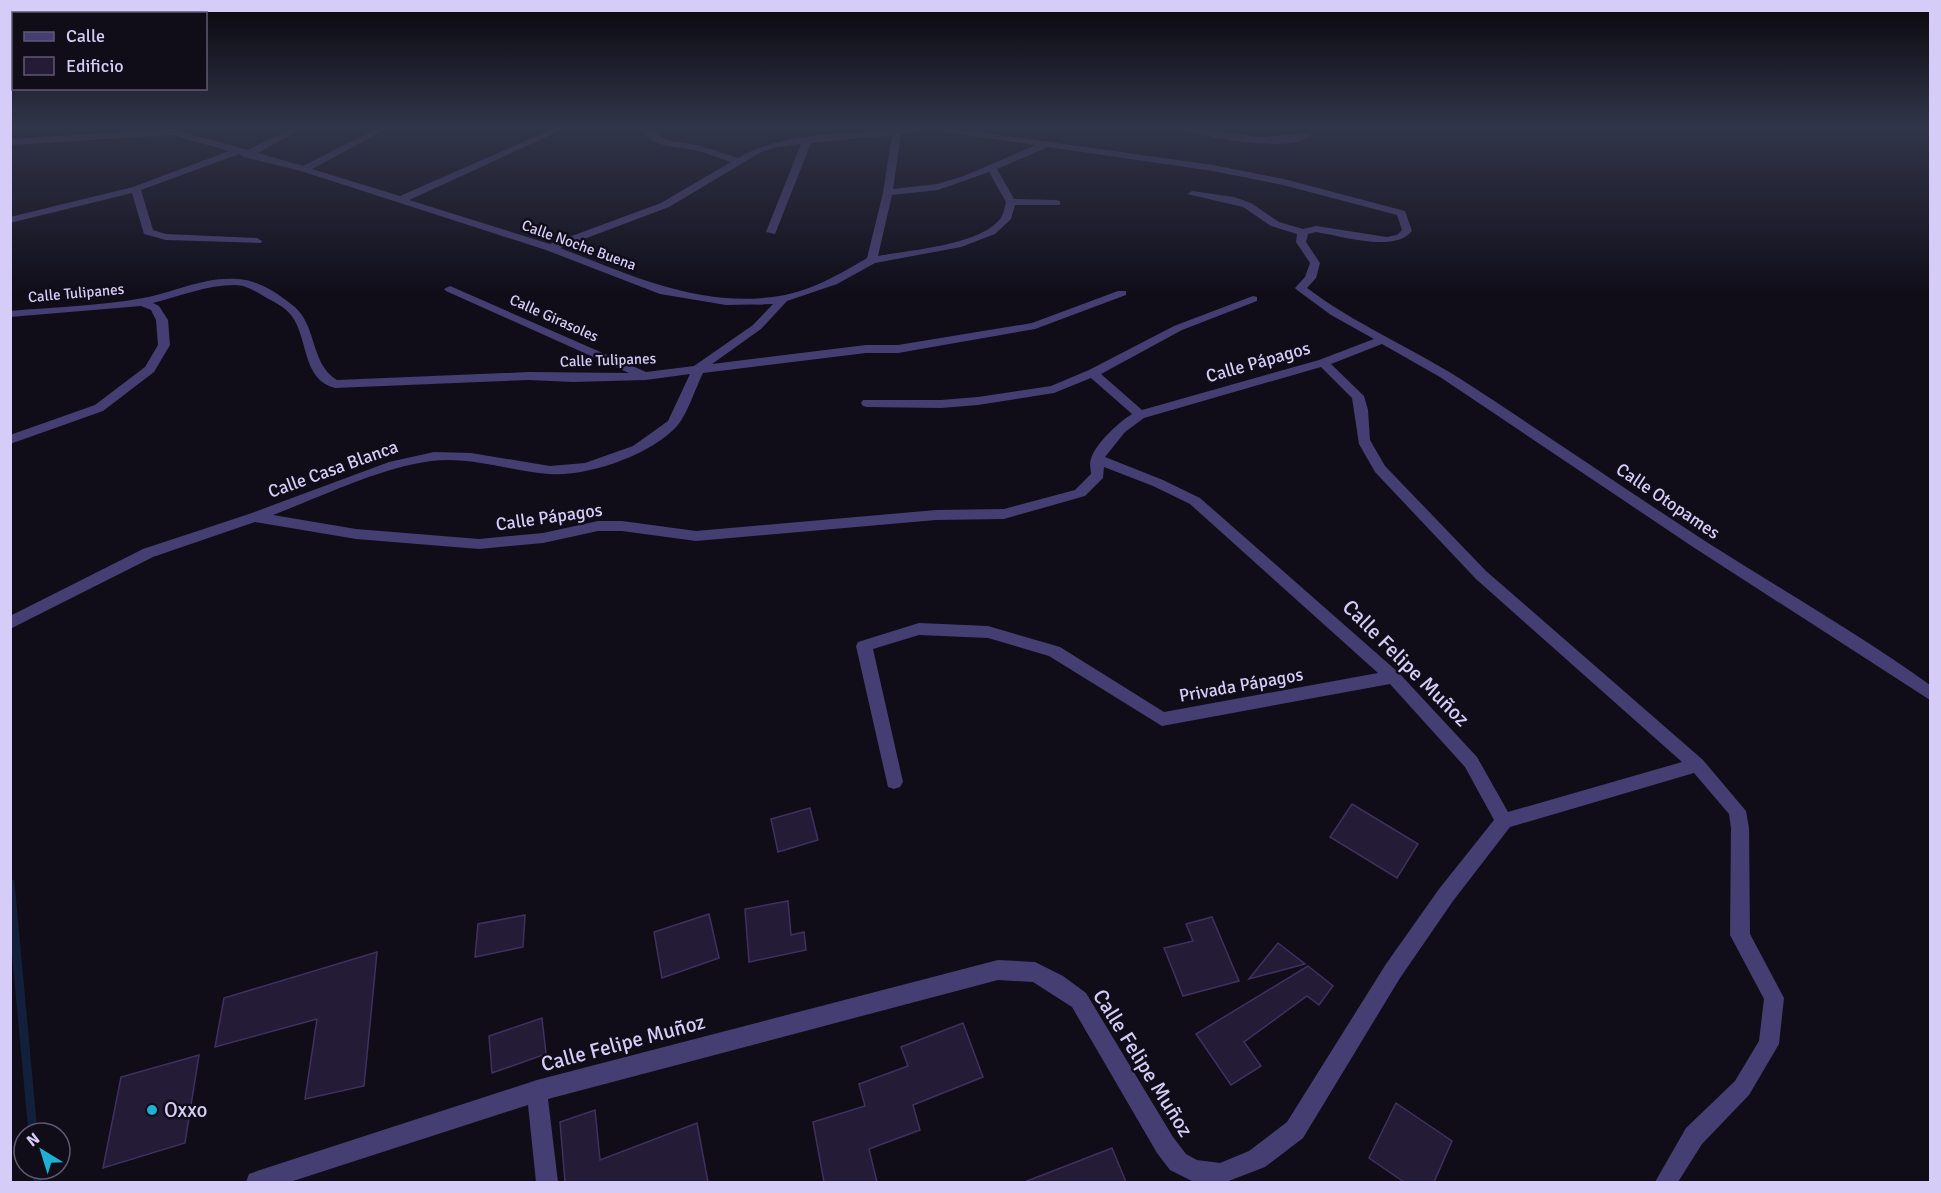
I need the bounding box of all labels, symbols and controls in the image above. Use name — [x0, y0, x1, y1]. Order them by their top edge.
legend — [12, 12, 207, 90]
text: Calle — [66, 25, 105, 47]
text: Edificio — [66, 55, 124, 77]
street label: Calle Noche Buena — [519, 216, 639, 274]
street label: Calle Tulipanes — [27, 280, 125, 306]
street label: Calle Girasoles — [507, 290, 602, 346]
street label: Calle Pápagos — [1203, 337, 1313, 387]
street label: Calle Tulipanes — [560, 349, 657, 371]
street label: Calle Casa Blanca — [265, 435, 401, 503]
street label: Calle Otopames — [1612, 458, 1724, 544]
street label: Calle Pápagos — [494, 499, 604, 535]
street label: Calle Felipe Muñoz — [1337, 594, 1475, 732]
street label: Privada Pápagos — [1177, 663, 1305, 707]
street label: Calle Felipe Muñoz — [1087, 984, 1199, 1142]
street label: Calle Felipe Muñoz — [538, 1009, 708, 1077]
place label: Oxxo — [164, 1097, 207, 1123]
marker: Oxxo — [145, 1103, 159, 1117]
north arrow — [12, 1121, 72, 1181]
text: N — [23, 1129, 44, 1151]

